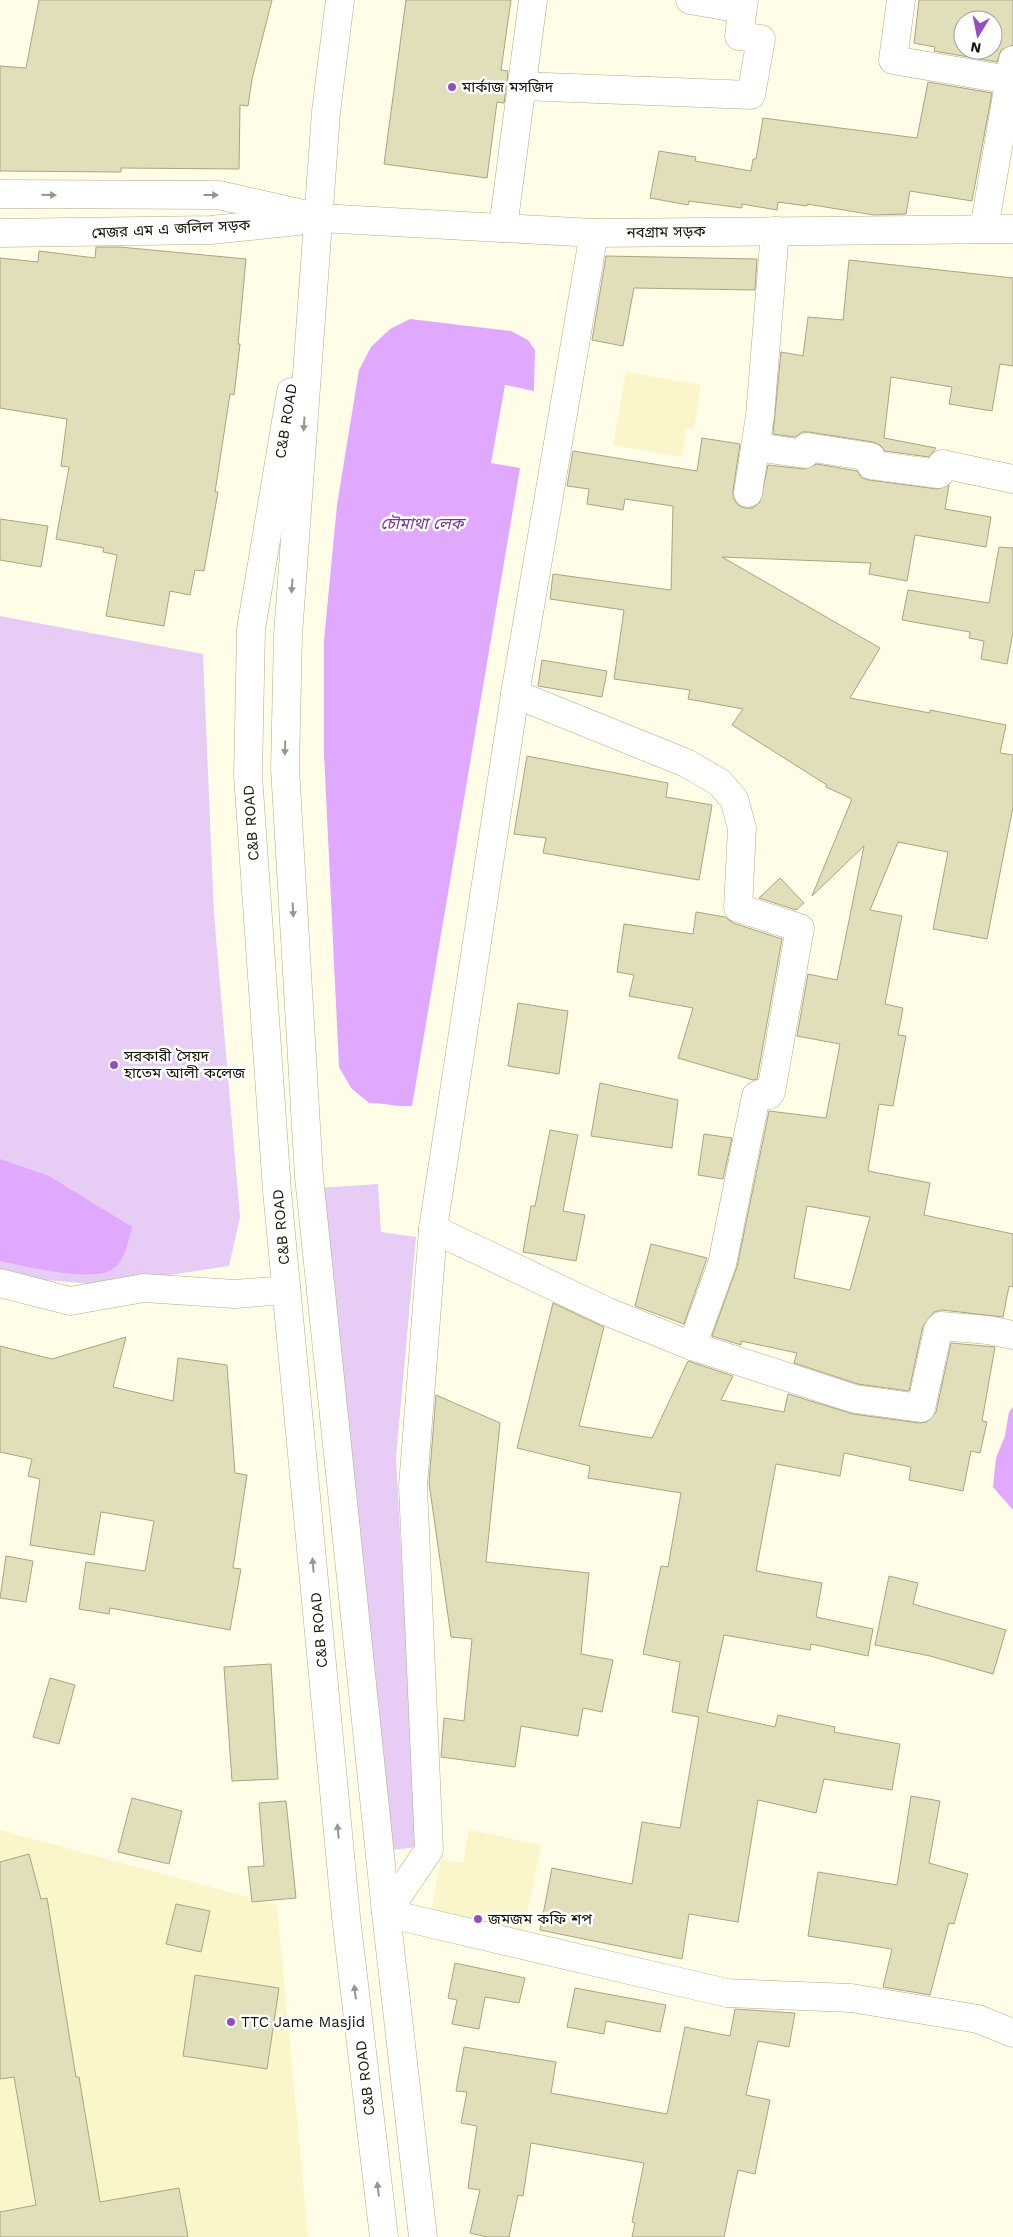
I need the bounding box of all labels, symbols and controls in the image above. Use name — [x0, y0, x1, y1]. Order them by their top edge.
north arrow — [953, 10, 1003, 60]
text: N — [969, 39, 982, 57]
place label: মার্কাজ মসজিদ — [461, 78, 554, 96]
marker: মার্কাজ মসজিদ — [446, 81, 458, 93]
one-way arrow — [41, 191, 57, 199]
one-way arrow — [203, 191, 219, 199]
street label: মেজর এম এ জলিল সড়ক — [91, 216, 252, 242]
street label: নবগ্রাম সড়ক — [625, 222, 706, 242]
street label: C&B ROAD — [271, 382, 301, 460]
one-way arrow — [300, 416, 308, 432]
water label: চৌমাথা লেক — [380, 514, 467, 533]
one-way arrow — [288, 578, 296, 594]
one-way arrow — [281, 740, 289, 756]
street label: C&B ROAD — [239, 784, 263, 862]
one-way arrow — [290, 903, 298, 919]
place label: সরকারী সৈয়দ হাতেম আলী কলেজ — [123, 1047, 246, 1082]
marker: সরকারী সৈয়দ হাতেম আলী কলেজ — [108, 1059, 120, 1071]
street label: C&B ROAD — [269, 1188, 293, 1266]
one-way arrow — [308, 1556, 316, 1572]
street label: C&B ROAD — [307, 1591, 331, 1669]
one-way arrow — [334, 1823, 342, 1839]
place label: জমজম কফি শপ — [487, 1910, 592, 1928]
marker: জমজম কফি শপ — [472, 1913, 484, 1925]
one-way arrow — [351, 1984, 359, 2000]
place label: TTC Jame Masjid — [241, 2013, 365, 2031]
marker: TTC Jame Masjid — [225, 2016, 237, 2028]
street label: C&B ROAD — [351, 2039, 379, 2117]
one-way arrow — [374, 2180, 382, 2196]

